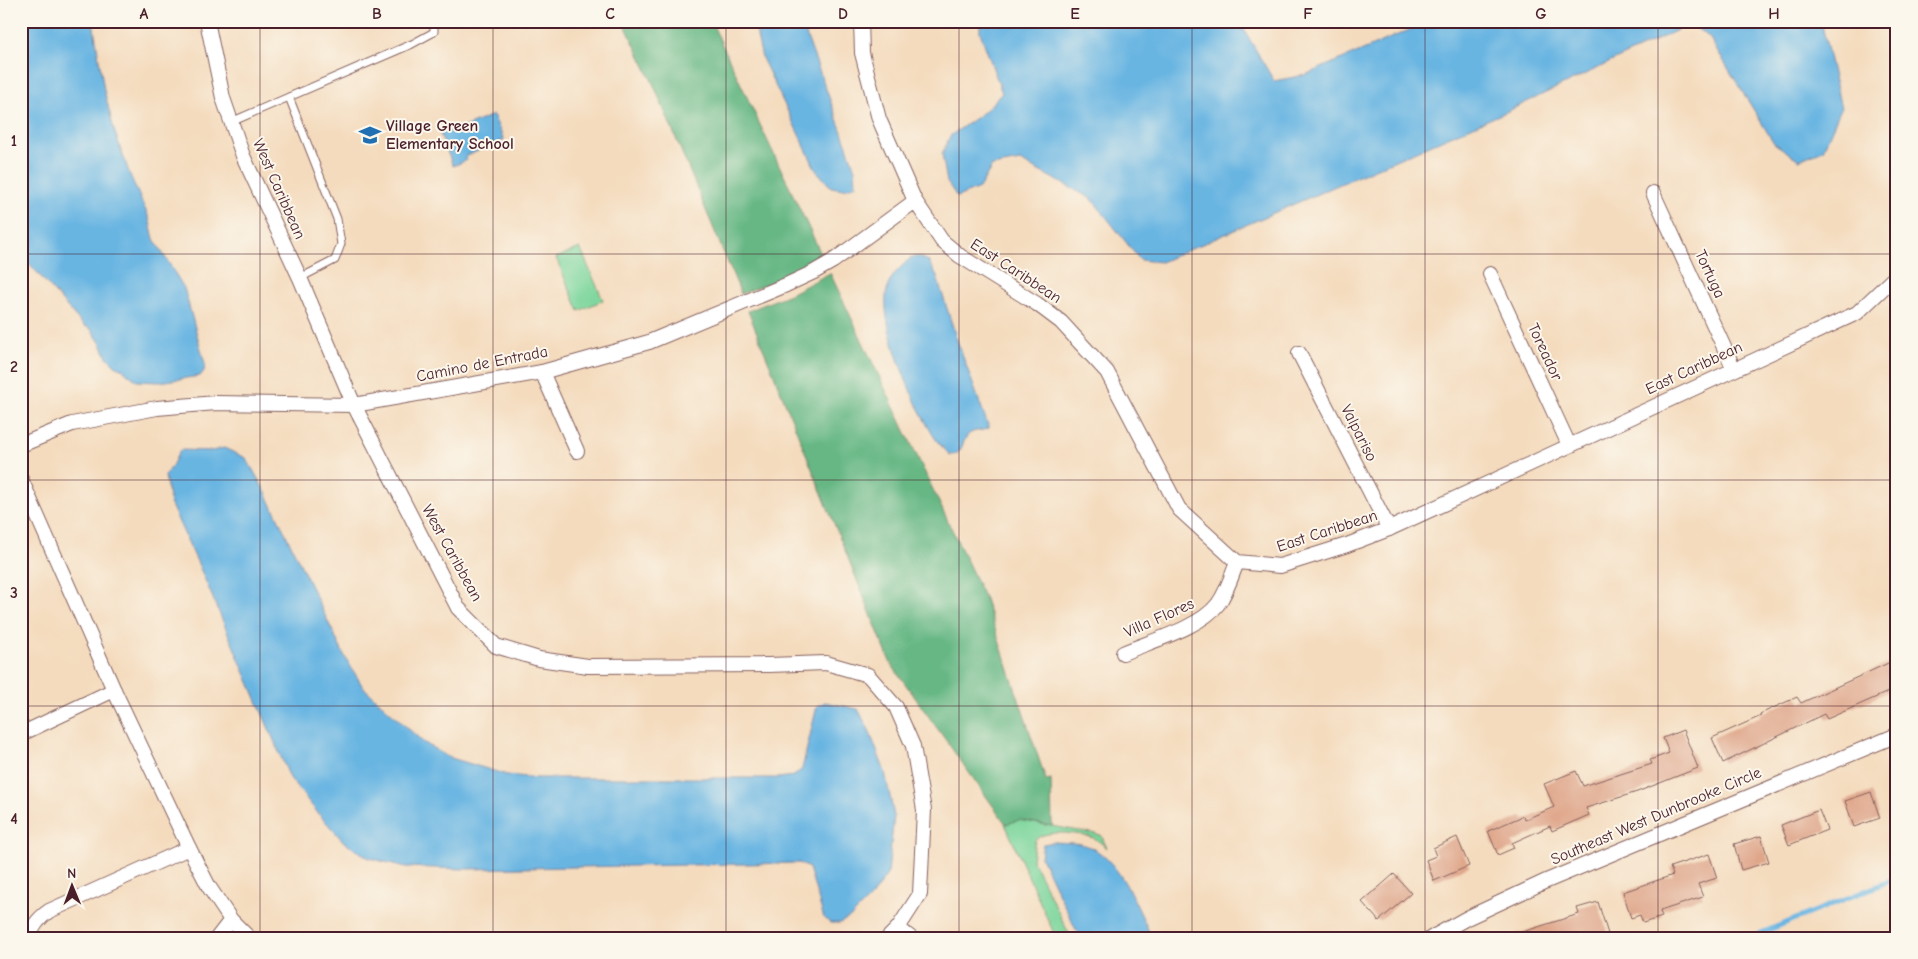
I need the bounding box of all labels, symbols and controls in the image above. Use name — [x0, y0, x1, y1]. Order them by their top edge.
text: A — [140, 5, 149, 23]
text: B — [372, 5, 382, 23]
text: C — [605, 5, 615, 23]
text: D — [838, 5, 848, 23]
text: E — [1070, 5, 1080, 23]
text: F — [1303, 5, 1313, 23]
text: G — [1535, 5, 1547, 23]
text: H — [1768, 5, 1780, 23]
place label: Village Green Elementary School — [386, 117, 514, 153]
school or university icon: Village Green Elementary School — [357, 122, 383, 148]
text: 1 — [11, 132, 17, 150]
street label: West Caribbean — [249, 136, 309, 242]
street label: East Caribbean — [967, 235, 1065, 307]
street label: Tortuga — [1691, 247, 1729, 301]
street label: Toreador — [1524, 321, 1566, 384]
street label: East Caribbean — [1643, 338, 1745, 398]
street label: Camino de Entrada — [415, 342, 549, 386]
text: 2 — [10, 358, 18, 376]
street label: Valpariso — [1337, 402, 1381, 464]
street label: West Caribbean — [418, 502, 486, 604]
street label: East Caribbean — [1274, 506, 1380, 556]
text: 3 — [10, 584, 18, 602]
street label: Villa Flores — [1121, 594, 1197, 641]
street label: Southeast West Dunbrooke Circle — [1548, 763, 1764, 869]
text: 4 — [10, 810, 18, 828]
north arrow — [48, 862, 98, 912]
text: N — [67, 865, 76, 882]

